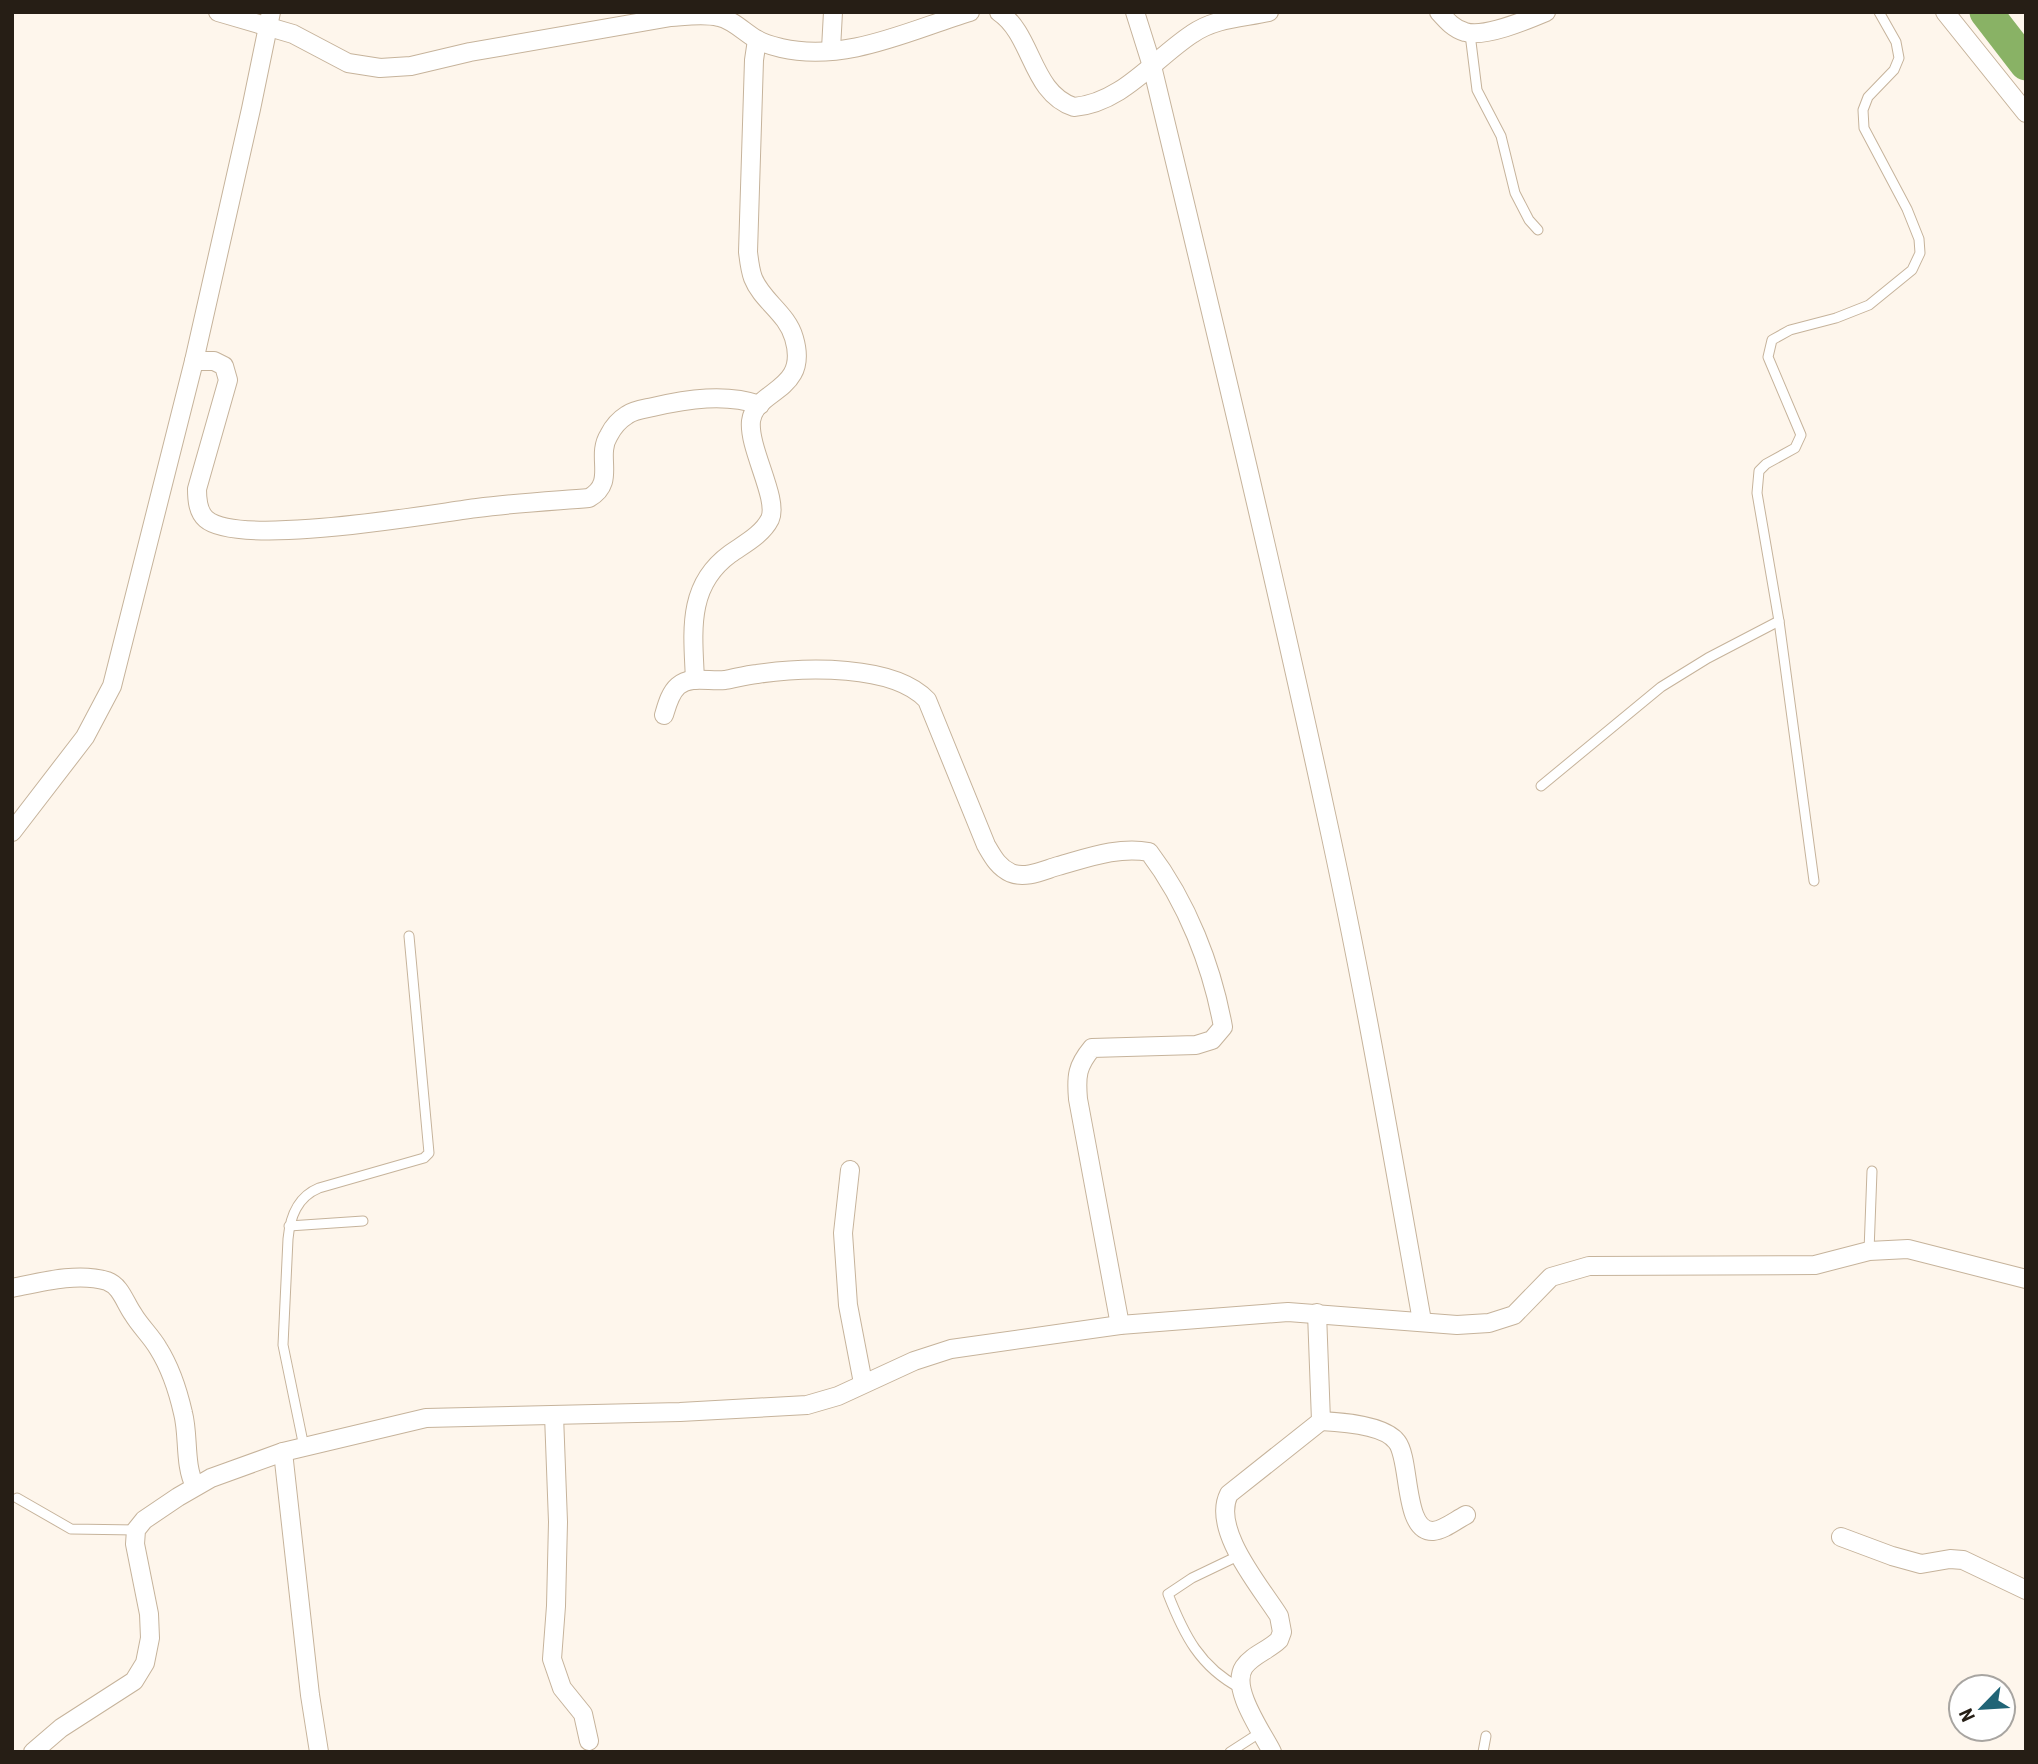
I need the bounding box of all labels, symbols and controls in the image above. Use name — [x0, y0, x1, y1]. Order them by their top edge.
north arrow — [1947, 1673, 2017, 1743]
text: N — [1954, 1705, 1980, 1725]

